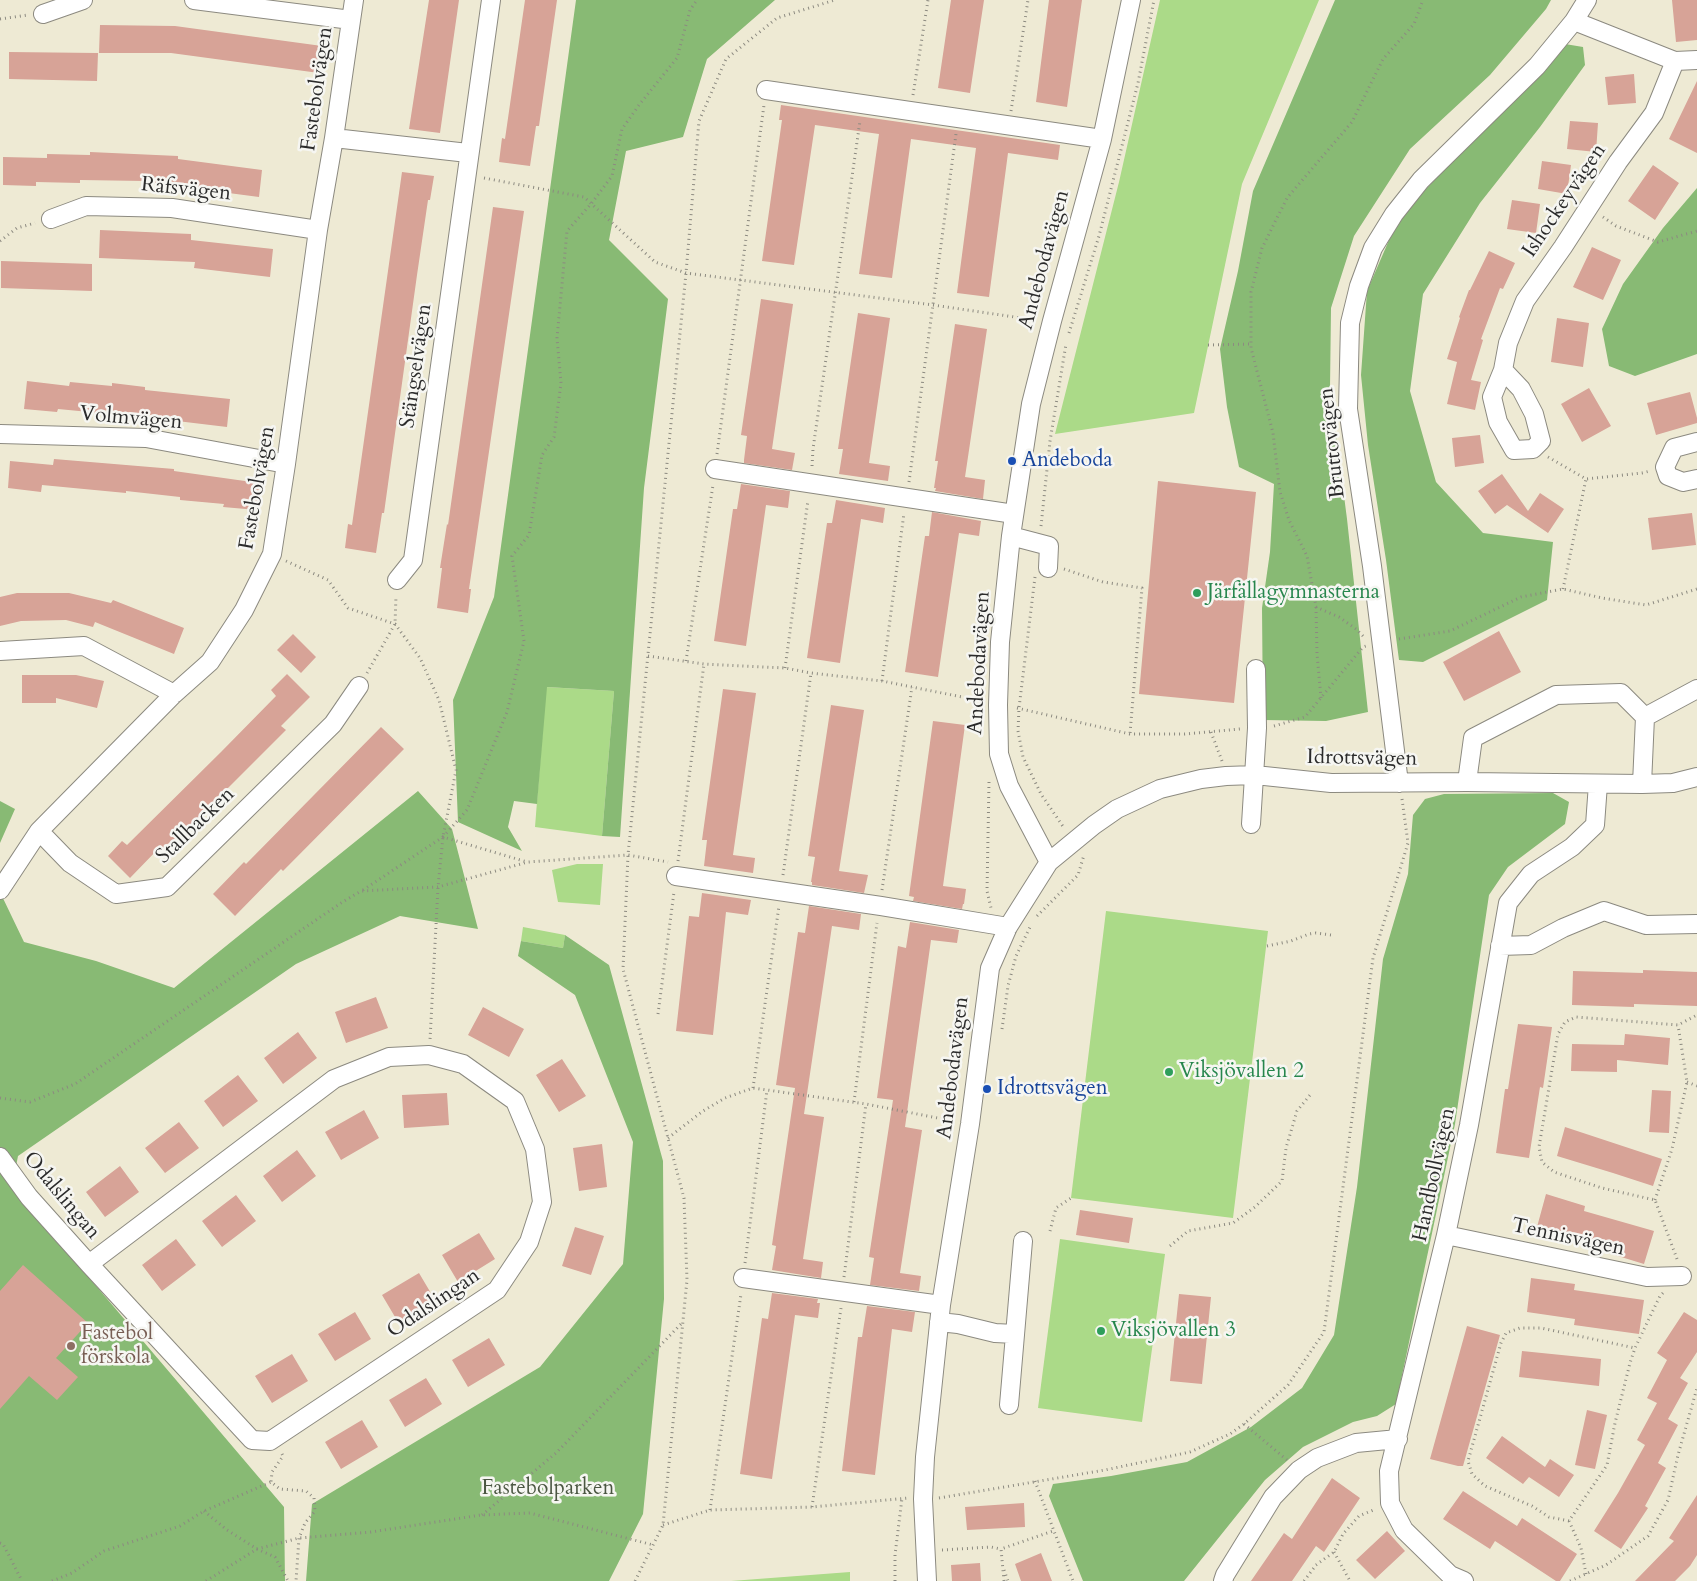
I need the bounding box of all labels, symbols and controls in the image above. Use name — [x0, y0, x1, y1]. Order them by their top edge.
street label: Fastebolvägen — [297, 25, 339, 153]
street label: Ishockeyvägen — [1518, 139, 1612, 263]
street label: Räfsvägen — [140, 173, 232, 207]
street label: Andebodavägen — [1014, 187, 1076, 333]
street label: Stängselvägen — [396, 302, 438, 430]
street label: Bruttovägen — [1315, 386, 1351, 500]
street label: Volmvägen — [79, 402, 183, 436]
street label: Fastebolvägen — [235, 424, 281, 552]
place label: Andeboda — [1022, 448, 1112, 474]
marker: Andeboda — [1006, 455, 1018, 467]
place label: Järfällagymnasterna — [1207, 580, 1380, 606]
marker: Järfällagymnasterna — [1191, 587, 1203, 599]
street label: Andebodavägen — [964, 591, 996, 735]
street label: Idrottsvägen — [1306, 745, 1418, 773]
street label: Stallbacken — [151, 782, 241, 870]
street label: Andebodavägen — [933, 995, 975, 1141]
place label: Viksjövallen 2 — [1179, 1059, 1304, 1085]
marker: Viksjövallen 2 — [1163, 1066, 1175, 1078]
place label: Idrottsvägen — [997, 1076, 1108, 1102]
marker: Idrottsvägen — [981, 1083, 993, 1095]
street label: Handbollvägen — [1409, 1106, 1461, 1244]
street label: Odalslingan — [17, 1147, 105, 1245]
street label: Tennisvägen — [1509, 1214, 1627, 1262]
street label: Odalslingan — [383, 1264, 485, 1344]
place label: Viksjövallen 3 — [1111, 1318, 1236, 1344]
place label: Fastebol förskola — [81, 1321, 153, 1371]
marker: Viksjövallen 3 — [1095, 1325, 1107, 1337]
marker: Fastebol förskola — [65, 1340, 77, 1352]
park label: Fastebolparken — [482, 1476, 614, 1502]

